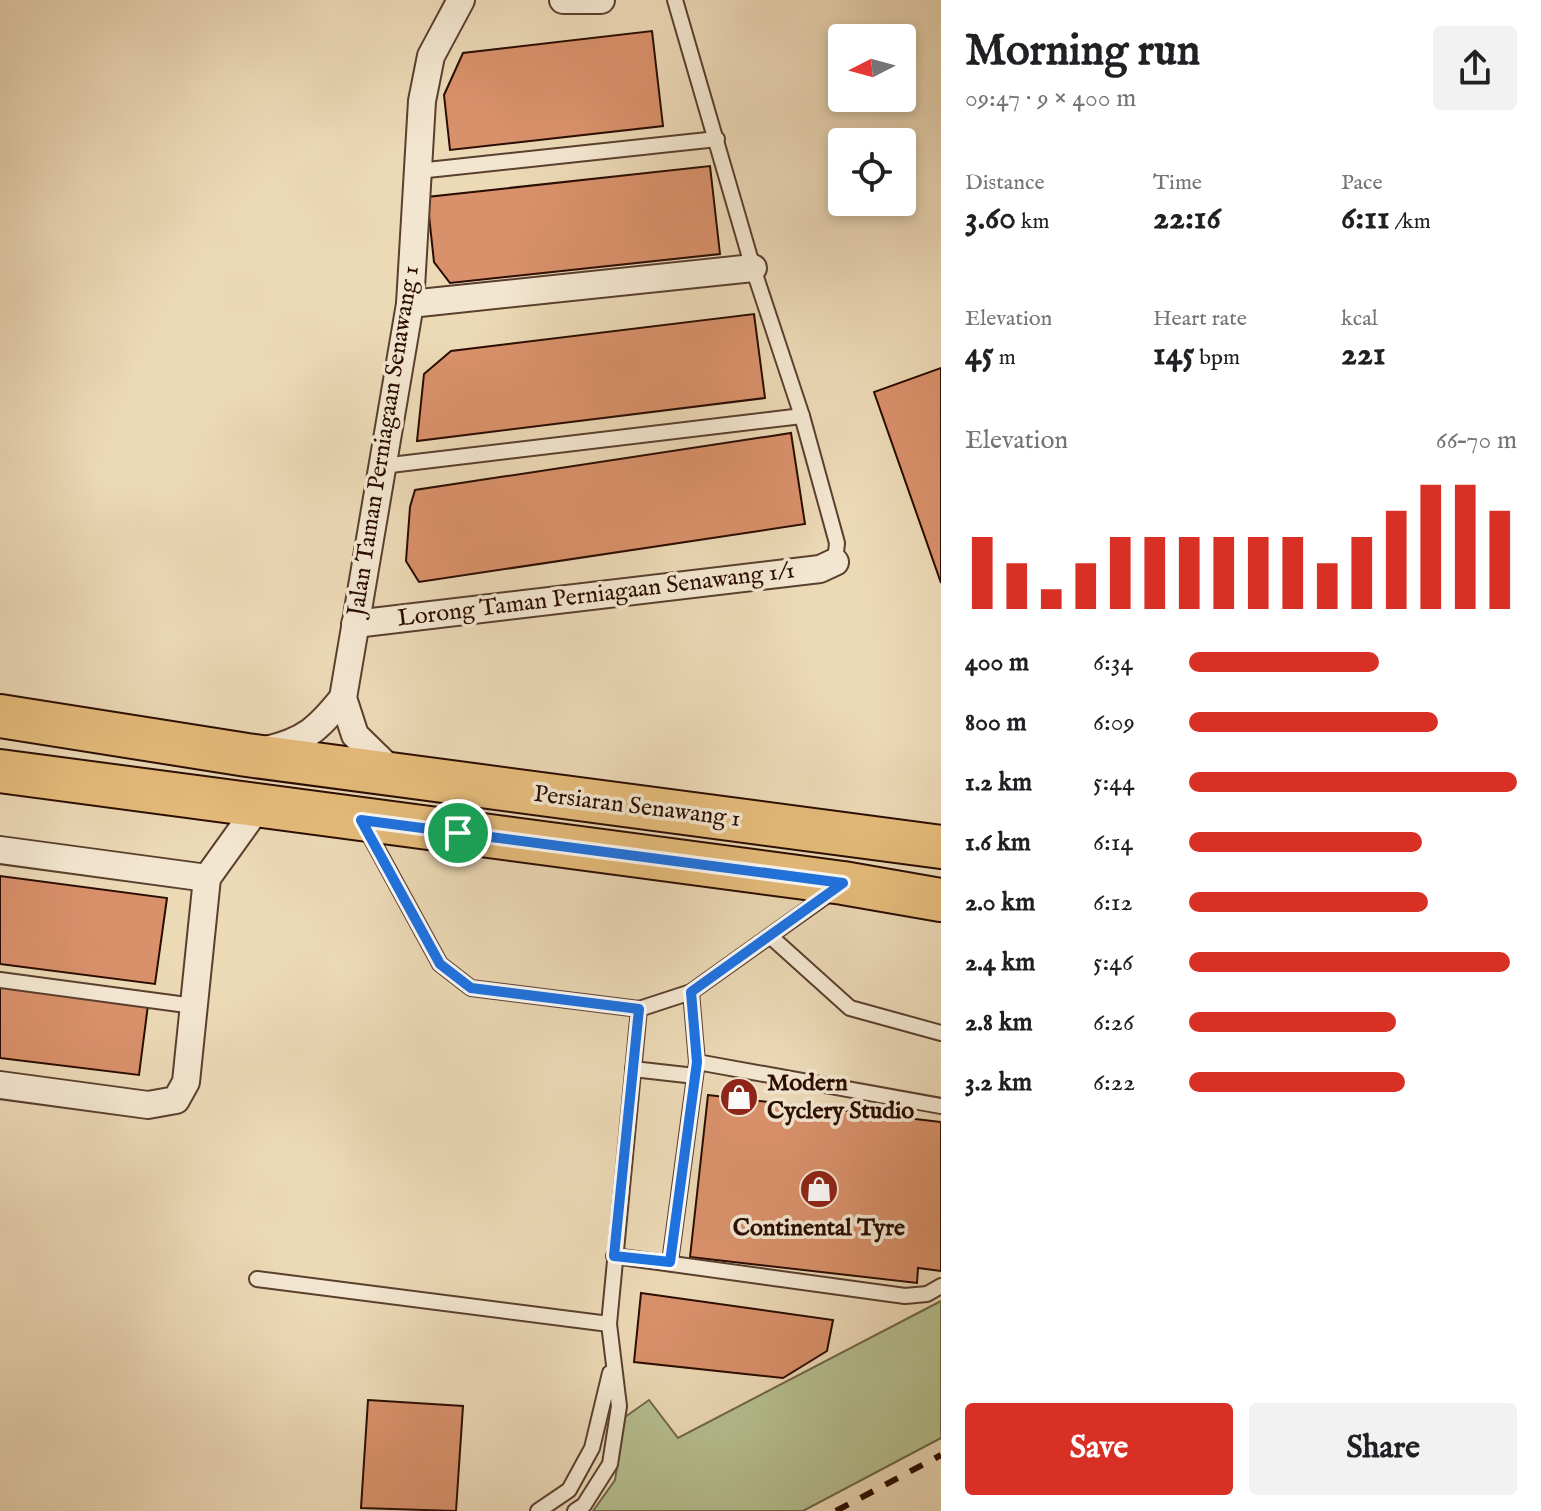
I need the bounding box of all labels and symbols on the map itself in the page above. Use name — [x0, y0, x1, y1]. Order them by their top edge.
north arrow — [828, 24, 916, 112]
street label: Jalan Taman Perniagaan Senawang 1 — [340, 264, 427, 621]
street label: Lorong Taman Perniagaan Senawang 1/1 — [396, 555, 796, 635]
street label: Persiaran Senawang 1 — [532, 779, 742, 835]
pin — [424, 799, 492, 867]
place label: Modern Cyclery Studio — [767, 1068, 914, 1127]
shop icon: Modern Cyclery Studio — [718, 1076, 760, 1118]
shop icon: Continental Tyre — [798, 1168, 840, 1210]
place label: Continental Tyre — [733, 1213, 905, 1244]

